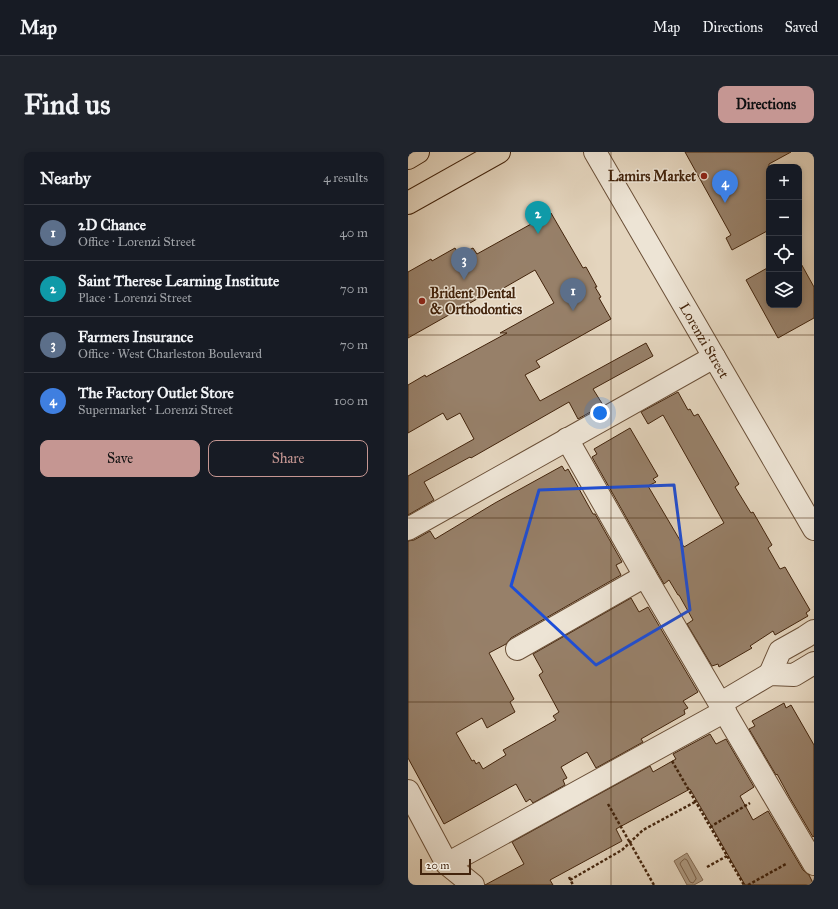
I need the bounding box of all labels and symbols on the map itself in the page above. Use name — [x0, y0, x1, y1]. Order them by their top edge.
place label: Lamirs Market — [608, 168, 696, 185]
pin: 4 — [712, 170, 738, 203]
marker: Lamirs Market — [699, 171, 709, 181]
pin: 2 — [525, 201, 551, 234]
pin: 3 — [451, 247, 477, 280]
pin: 1 — [560, 278, 586, 311]
place label: Brident Dental & Orthodontics — [430, 285, 522, 318]
marker: Brident Dental & Orthodontics — [417, 296, 427, 306]
street label: Lorenzi Street — [676, 300, 733, 381]
your location — [590, 403, 610, 423]
scale bar — [420, 857, 471, 876]

